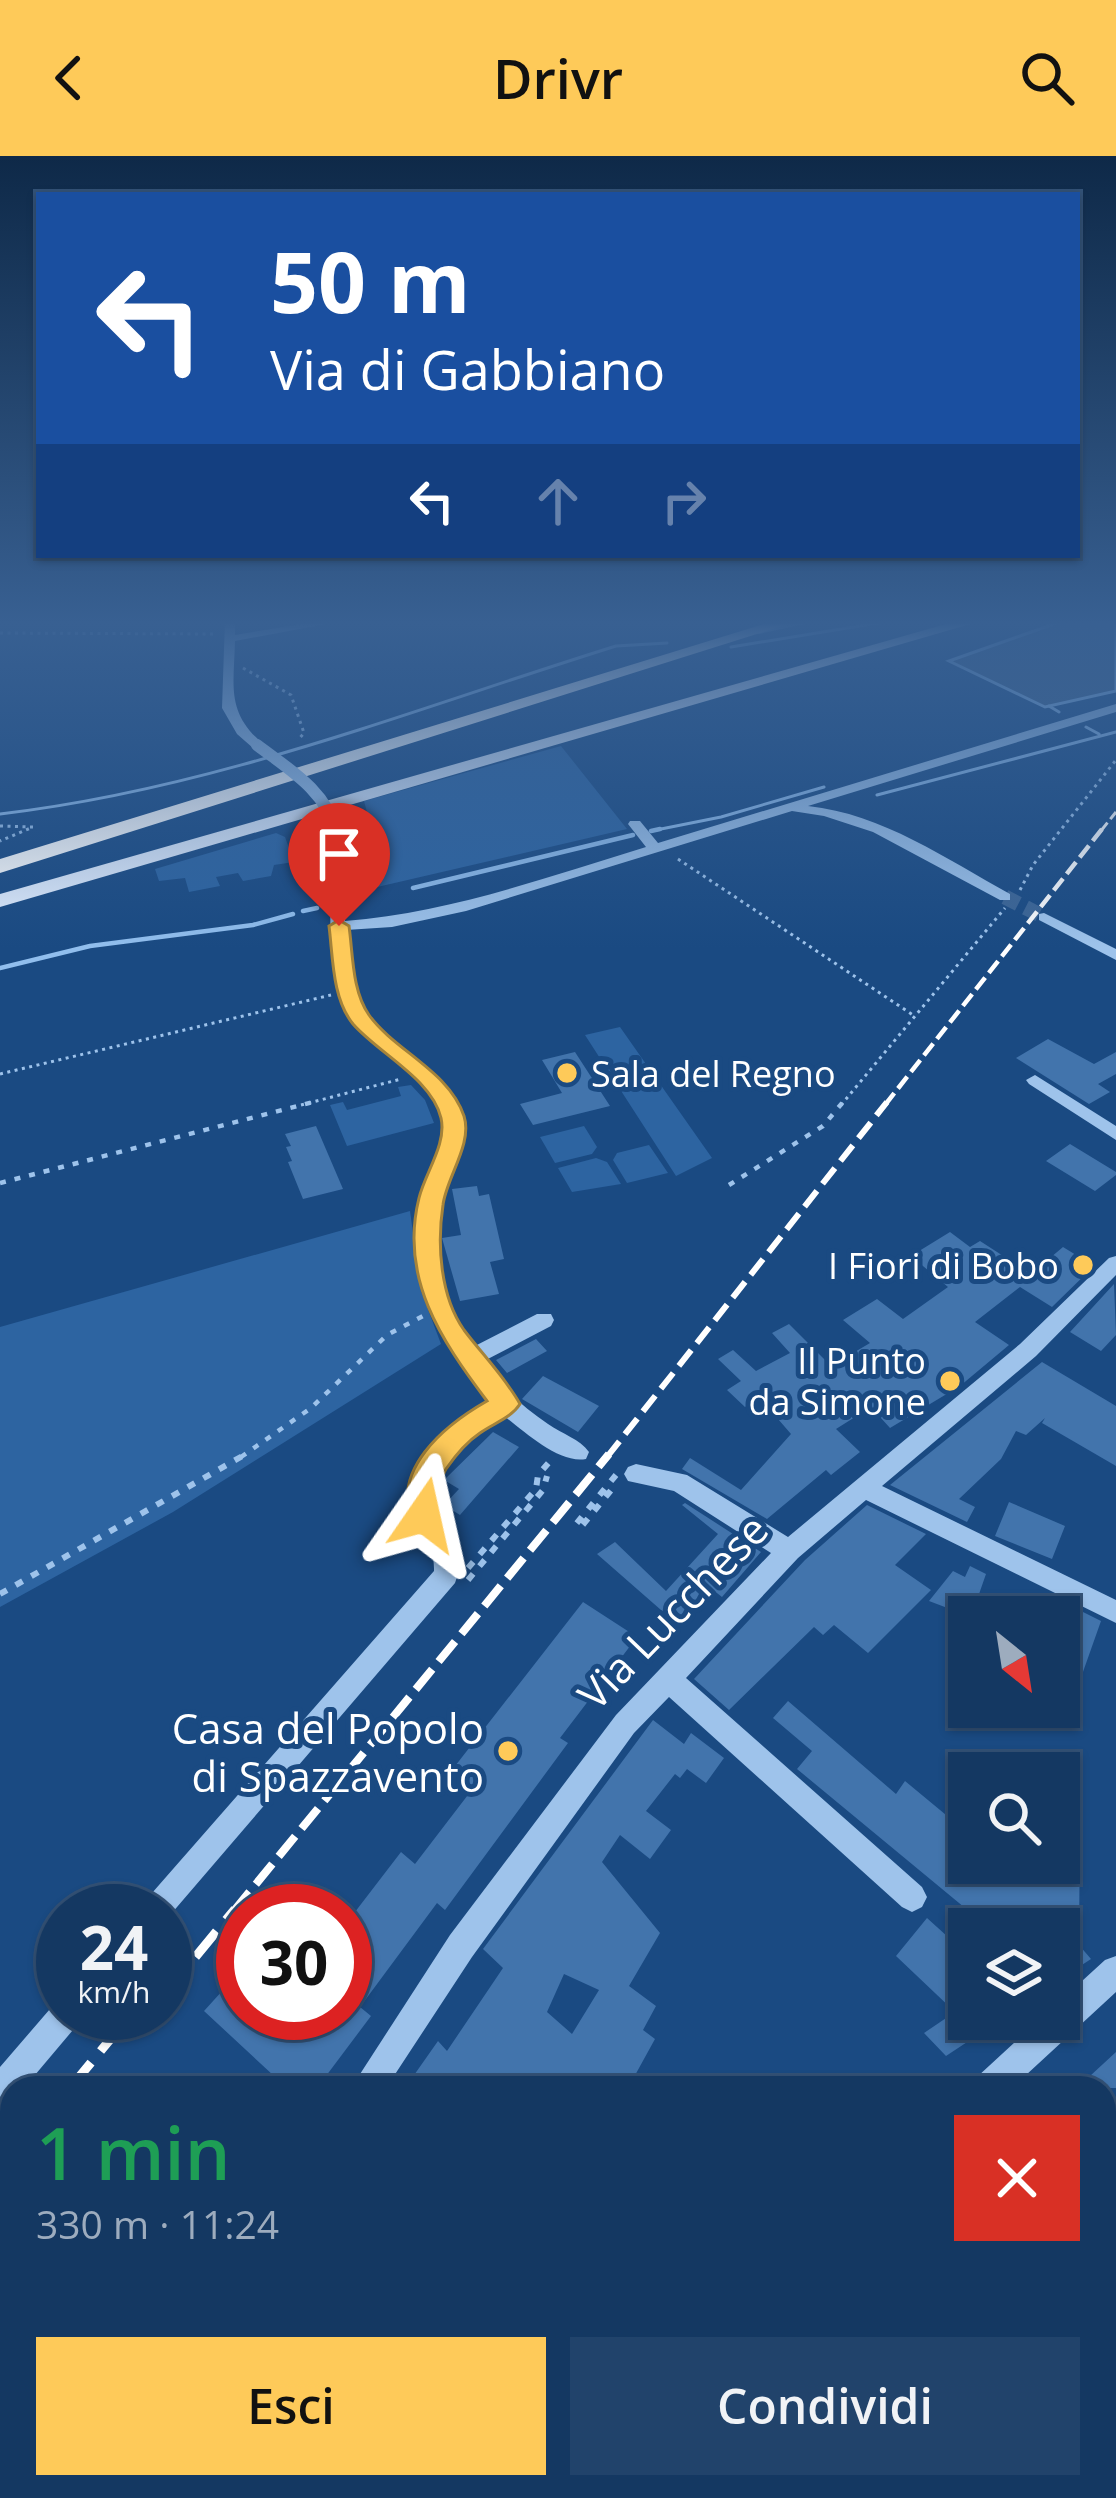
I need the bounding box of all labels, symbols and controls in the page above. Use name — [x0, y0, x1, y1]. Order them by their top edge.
text: Drivr — [493, 41, 623, 115]
icon: back — [36, 45, 102, 111]
icon: search — [1014, 45, 1080, 111]
text: 50 m — [270, 223, 470, 338]
icon: left — [72, 240, 228, 396]
text: Via di Gabbiano — [270, 332, 665, 406]
icon: left — [399, 468, 465, 534]
icon: ahead — [525, 468, 591, 534]
icon: right — [651, 468, 717, 534]
pin — [288, 803, 390, 926]
icon: arrive — [306, 821, 372, 887]
place label: Sala del Regno — [591, 1049, 836, 1098]
marker: Sala del Regno — [554, 1060, 580, 1086]
place label: I Fiori di Bobo — [828, 1241, 1059, 1290]
marker: I Fiori di Bobo — [1070, 1252, 1096, 1278]
place label: Il Punto da Simone — [749, 1336, 926, 1426]
marker: Il Punto da Simone — [937, 1368, 963, 1394]
position arrow — [361, 1452, 487, 1578]
street label: Via Lucchese — [564, 1501, 780, 1721]
north arrow — [948, 1596, 1080, 1728]
map controls — [948, 1596, 1080, 2040]
place label: Casa del Popolo di Spazzavento — [172, 1699, 484, 1804]
marker: Casa del Popolo di Spazzavento — [495, 1738, 521, 1764]
button: search — [948, 1752, 1080, 1884]
speed limit sign: 30 — [216, 1884, 372, 2040]
text: 24 — [80, 1906, 148, 1988]
button: layers — [948, 1908, 1080, 2040]
text: km/h — [78, 1971, 150, 2012]
text: 1 min — [36, 2103, 230, 2201]
button: close — [954, 2115, 1080, 2241]
text: 330 m · 11:24 — [36, 2197, 279, 2250]
button: Esci — [36, 2337, 546, 2475]
button: Condividi — [570, 2337, 1080, 2475]

